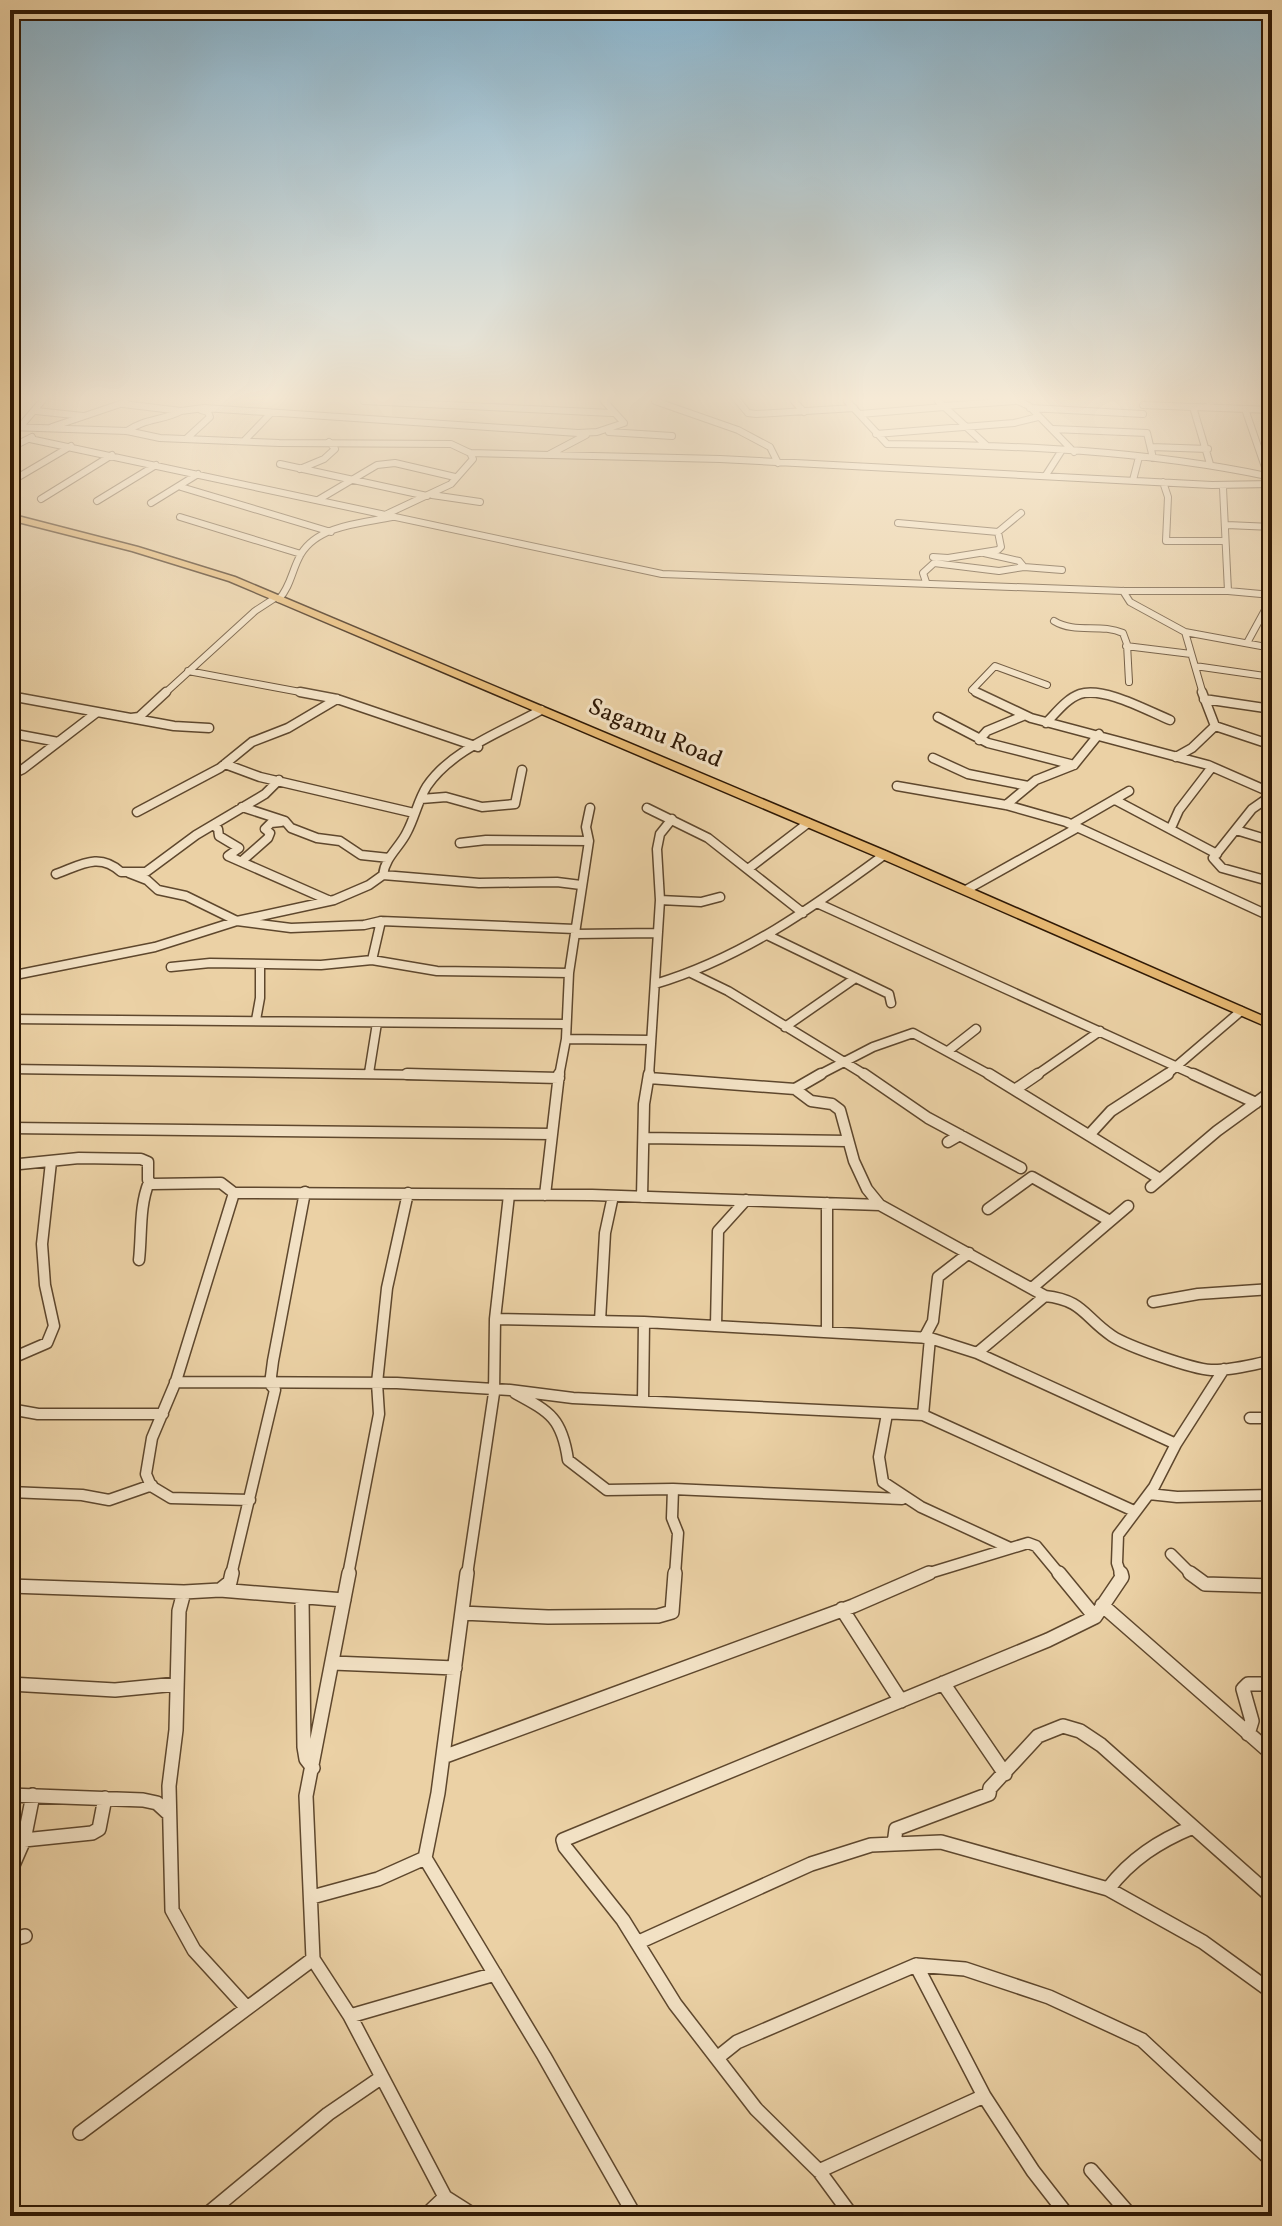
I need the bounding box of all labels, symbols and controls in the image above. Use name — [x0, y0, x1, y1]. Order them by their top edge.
street label: Sagamu Road — [582, 690, 728, 778]

